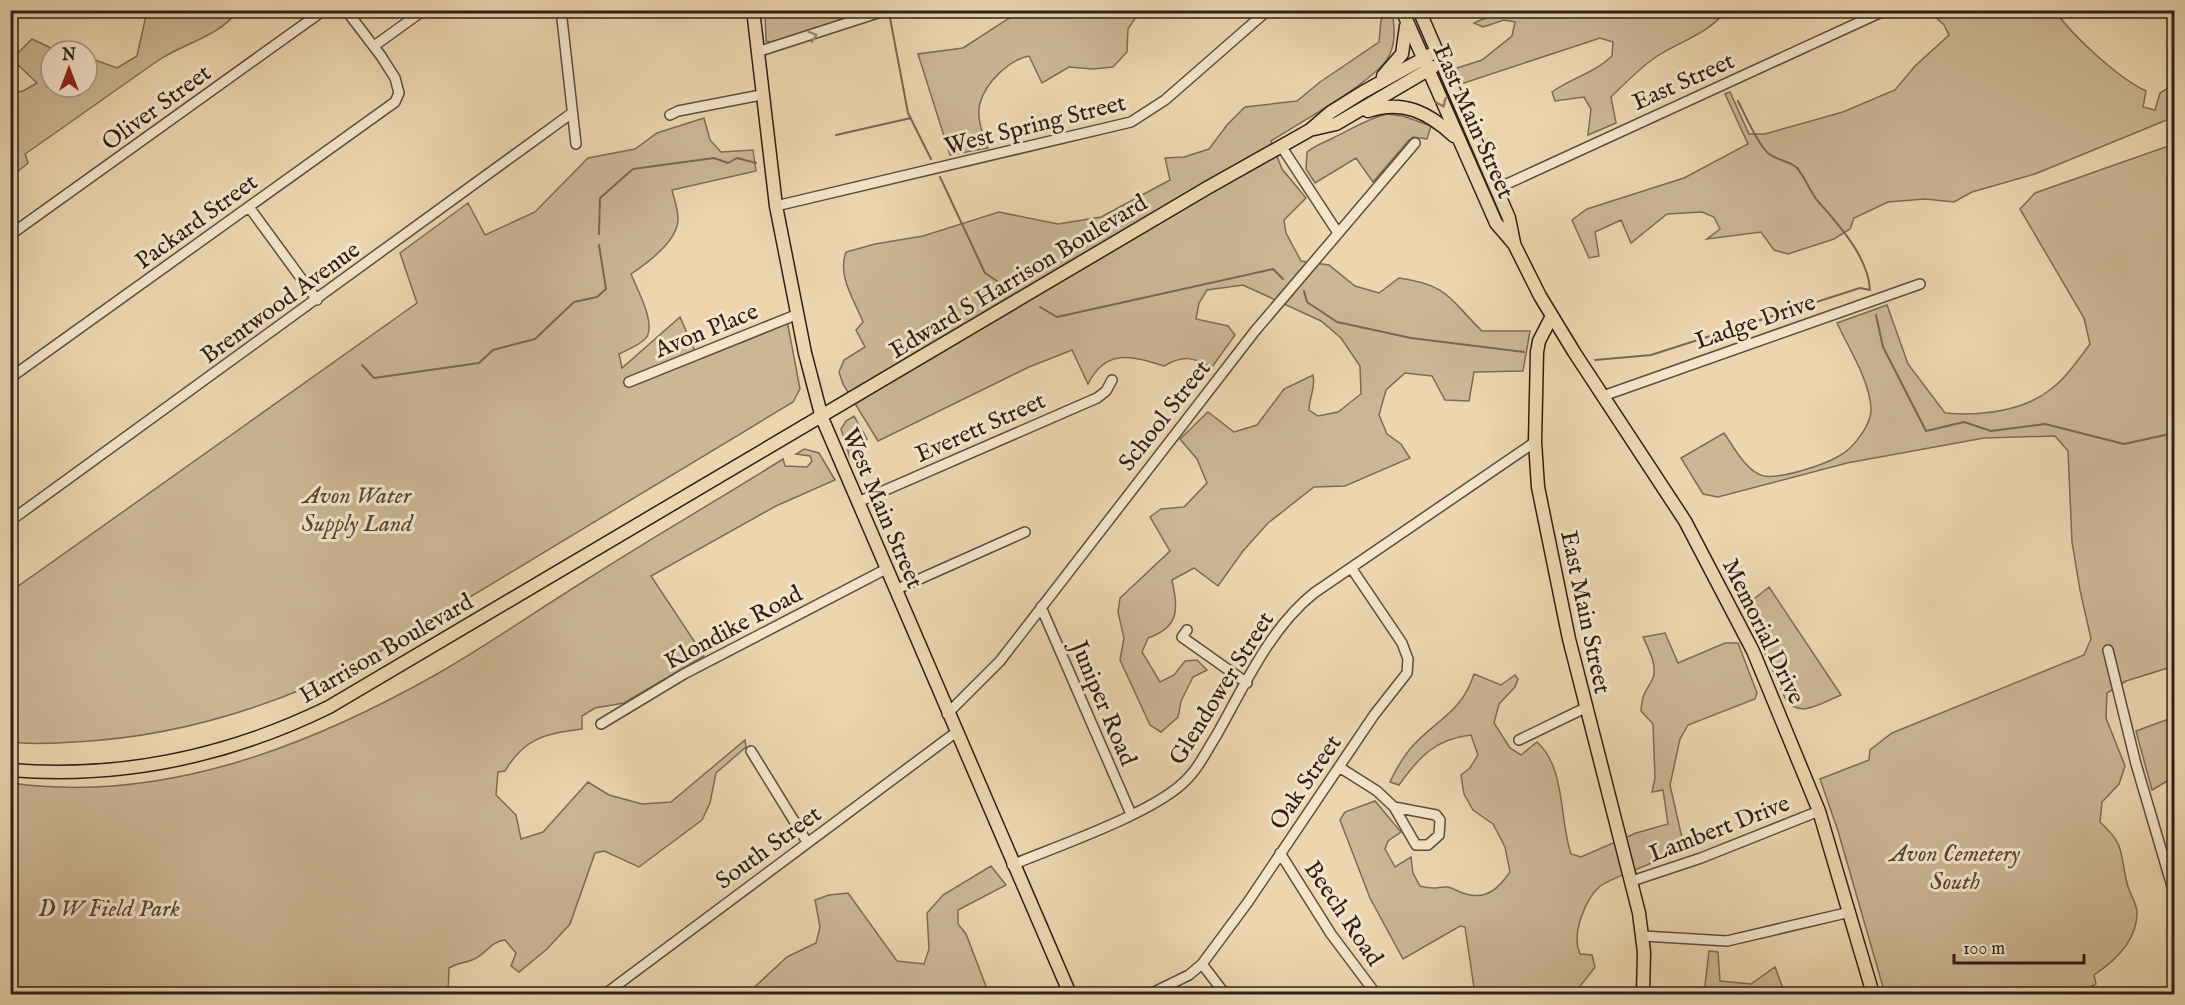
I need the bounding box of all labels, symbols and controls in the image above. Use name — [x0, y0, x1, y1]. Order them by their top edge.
one-way arrow — [807, 31, 818, 43]
north arrow — [39, 39, 99, 99]
street label: East Main Street — [1425, 40, 1521, 204]
text: N — [61, 46, 76, 66]
street label: East Street — [1628, 46, 1739, 119]
street label: Oliver Street — [96, 58, 218, 158]
street label: West Spring Street — [941, 88, 1129, 163]
one-way arrow — [1435, 96, 1447, 107]
street label: Packard Street — [129, 167, 264, 277]
street label: Edward S Harrison Boulevard — [884, 188, 1153, 367]
street label: Brentwood Avenue — [195, 235, 367, 371]
street label: Ladge Drive — [1691, 287, 1820, 357]
street label: Avon Place — [649, 297, 763, 367]
street label: School Street — [1112, 354, 1218, 478]
street label: Everett Street — [911, 386, 1050, 471]
street label: West Main Street — [834, 424, 929, 594]
park label: Avon Water Supply Land — [300, 481, 414, 540]
street label: East Main Street — [1552, 528, 1617, 697]
street label: Memorial Drive — [1714, 554, 1811, 709]
street label: Klondike Road — [659, 579, 808, 678]
street label: Harrison Boulevard — [294, 587, 479, 712]
street label: Glendower Street — [1163, 606, 1282, 771]
street label: Juniper Road — [1061, 634, 1143, 771]
street label: Oak Street — [1263, 729, 1349, 836]
street label: Lambert Drive — [1645, 788, 1794, 870]
street label: South Street — [710, 799, 828, 897]
park label: Avon Cemetery South — [1887, 839, 2021, 898]
street label: Beech Road — [1296, 855, 1389, 973]
park label: D W Field Park — [38, 894, 180, 925]
scale bar — [1954, 927, 2084, 965]
text: 100 m — [1963, 938, 2005, 961]

